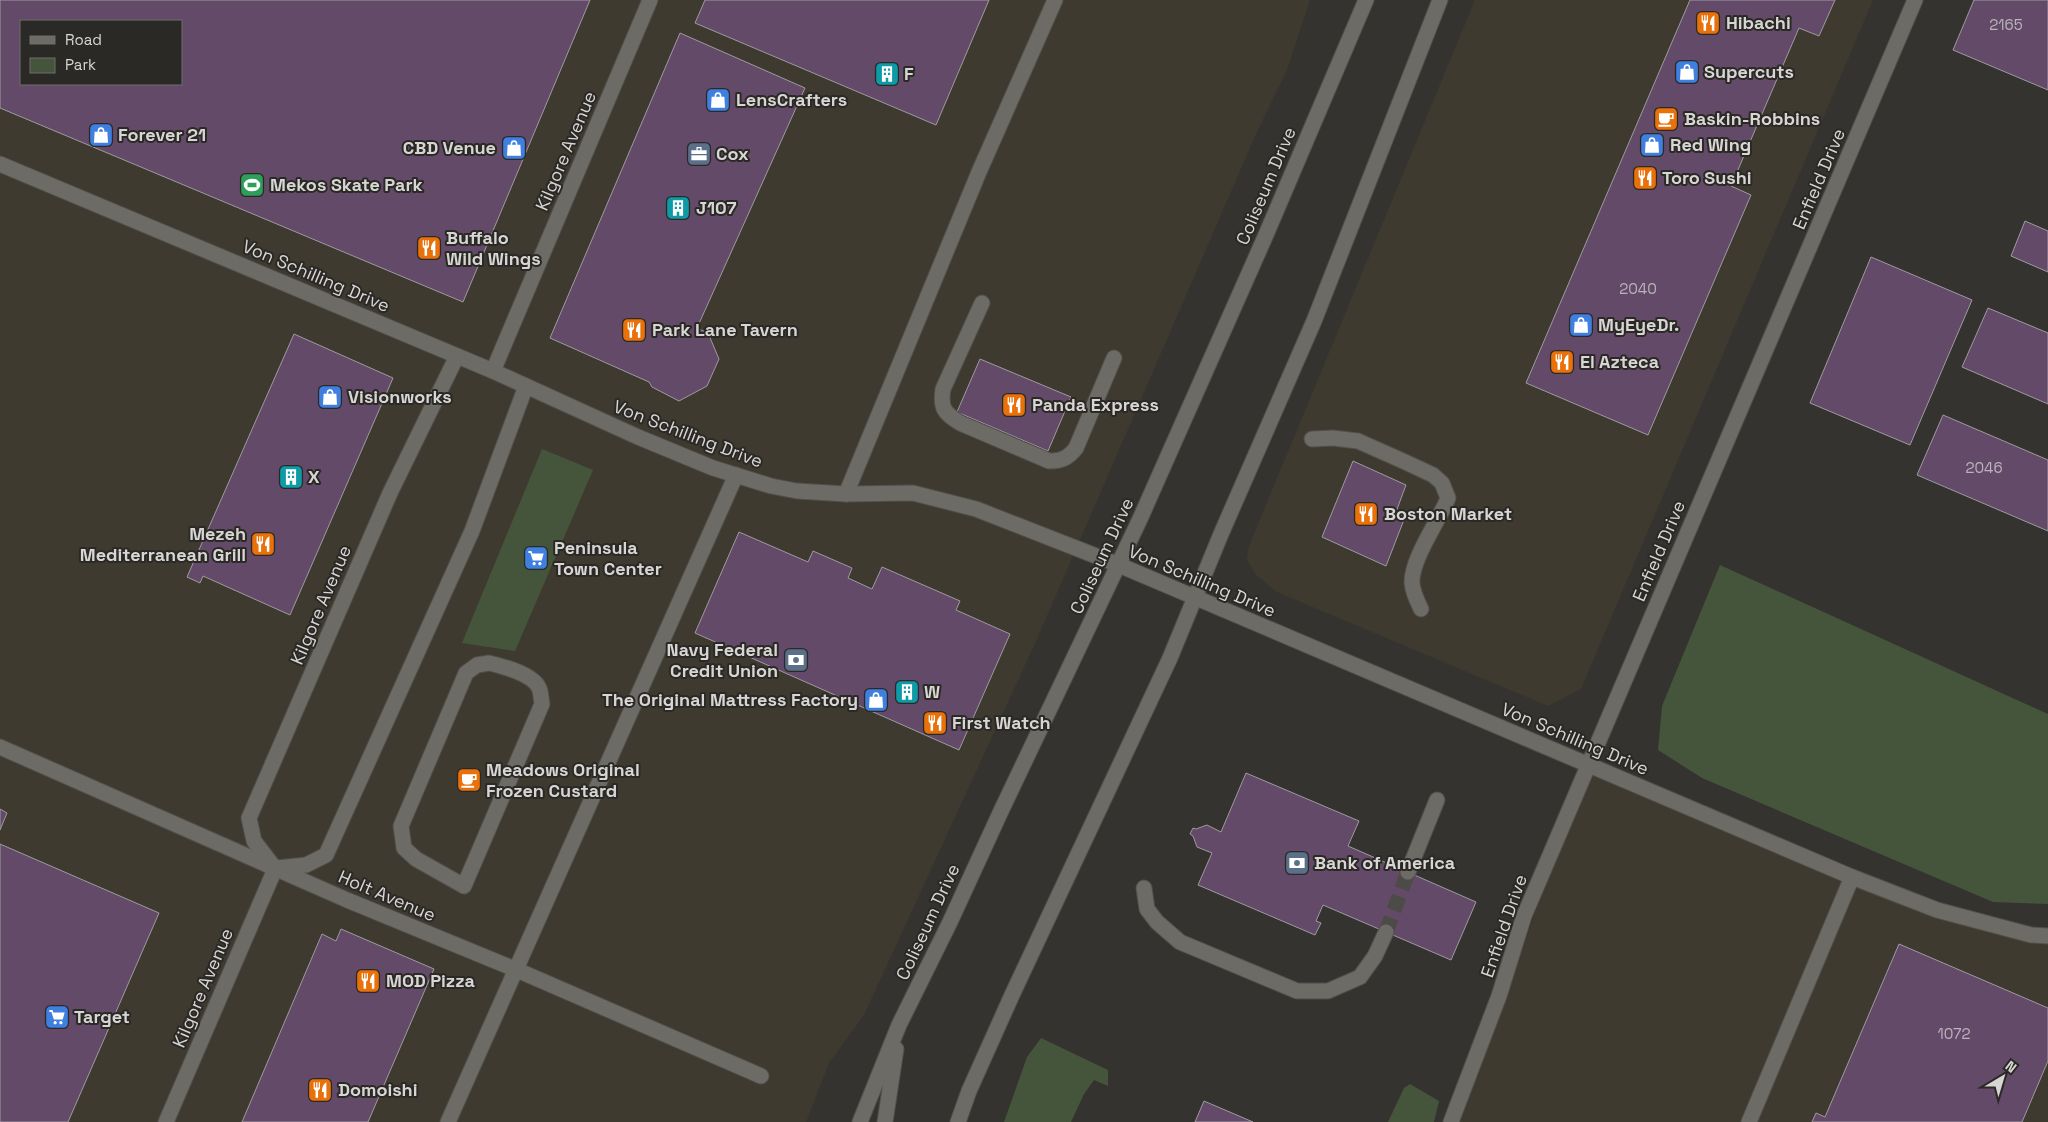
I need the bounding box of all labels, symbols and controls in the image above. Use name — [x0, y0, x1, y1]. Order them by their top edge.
restaurant icon: Hibachi — [1695, 10, 1721, 36]
place label: Hibachi — [1726, 11, 1791, 34]
house number: 2165 — [1989, 15, 2023, 34]
legend — [20, 20, 182, 85]
text: Road — [65, 30, 102, 49]
text: Park — [65, 55, 96, 74]
shop icon: Supercuts — [1674, 59, 1700, 85]
place label: Supercuts — [1704, 60, 1794, 83]
building icon: F — [874, 61, 900, 87]
place label: F — [904, 62, 914, 85]
shop icon: LensCrafters — [705, 87, 731, 113]
street label: Kilgore Avenue — [530, 88, 601, 214]
place label: LensCrafters — [736, 88, 847, 111]
cafe icon: Baskin-Robbins — [1653, 106, 1679, 132]
place label: Baskin-Robbins — [1684, 107, 1820, 130]
shop icon: Forever 21 — [88, 122, 114, 148]
place label: Forever 21 — [118, 123, 206, 146]
street label: Coliseum Drive — [1230, 123, 1301, 248]
street label: Enfield Drive — [1787, 125, 1850, 233]
shop icon: Red Wing — [1639, 132, 1665, 158]
place label: Red Wing — [1670, 133, 1751, 156]
shop icon: CBD Venue — [501, 135, 527, 161]
place label: CBD Venue — [403, 136, 496, 159]
office icon: Cox — [686, 141, 712, 167]
place label: Cox — [716, 142, 749, 165]
restaurant icon: Toro Sushi — [1632, 165, 1658, 191]
place label: Toro Sushi — [1662, 166, 1752, 189]
sports icon: Mekos Skate Park — [239, 172, 265, 198]
place label: Mekos Skate Park — [270, 173, 423, 196]
building icon: J107 — [665, 195, 691, 221]
place label: J107 — [696, 196, 736, 219]
place label: Buffalo Wild Wings — [446, 226, 541, 270]
street label: Von Schilling Drive — [239, 234, 393, 317]
restaurant icon: Buffalo Wild Wings — [416, 235, 442, 261]
house number: 2040 — [1619, 279, 1657, 298]
shop icon: MyEyeDr. — [1568, 312, 1594, 338]
place label: MyEyeDr. — [1598, 313, 1679, 336]
restaurant icon: Park Lane Tavern — [621, 317, 647, 343]
place label: Park Lane Tavern — [652, 318, 798, 341]
restaurant icon: El Azteca — [1549, 349, 1575, 375]
place label: El Azteca — [1580, 350, 1660, 373]
shop icon: Visionworks — [317, 384, 343, 410]
place label: Visionworks — [348, 385, 452, 408]
restaurant icon: Panda Express — [1001, 392, 1027, 418]
place label: Panda Express — [1032, 393, 1159, 416]
street label: Von Schilling Drive — [610, 394, 766, 473]
house number: 2046 — [1965, 458, 2003, 477]
building icon: X — [278, 464, 304, 490]
place label: X — [308, 465, 320, 488]
street label: Coliseum Drive — [1065, 494, 1139, 618]
street label: Enfield Drive — [1627, 497, 1690, 605]
restaurant icon: Boston Market — [1353, 501, 1379, 527]
place label: Boston Market — [1384, 502, 1512, 525]
place label: Mezeh Mediterranean Grill — [80, 522, 246, 566]
restaurant icon: Mezeh Mediterranean Grill — [250, 531, 276, 557]
place label: Peninsula Town Center — [554, 536, 662, 580]
street label: Von Schilling Drive — [1125, 539, 1279, 622]
street label: Kilgore Avenue — [285, 542, 356, 668]
supermarket icon: Peninsula Town Center — [523, 545, 549, 571]
place label: Navy Federal Credit Union — [667, 638, 778, 682]
bank icon: Navy Federal Credit Union — [783, 647, 809, 673]
building icon: W — [894, 679, 920, 705]
place label: W — [924, 680, 940, 703]
shop icon: The Original Mattress Factory — [863, 687, 889, 713]
place label: The Original Mattress Factory — [602, 688, 858, 711]
street label: Von Schilling Drive — [1498, 697, 1652, 780]
restaurant icon: First Watch — [922, 710, 948, 736]
place label: First Watch — [952, 711, 1051, 734]
place label: Meadows Original Frozen Custard — [486, 758, 640, 802]
cafe icon: Meadows Original Frozen Custard — [456, 767, 482, 793]
bank icon: Bank of America — [1284, 850, 1310, 876]
place label: Bank of America — [1314, 851, 1456, 874]
street label: Coliseum Drive — [891, 860, 965, 984]
street label: Holt Avenue — [335, 865, 439, 926]
street label: Enfield Drive — [1475, 871, 1532, 980]
street label: Kilgore Avenue — [167, 925, 238, 1051]
restaurant icon: MOD Pizza — [355, 968, 381, 994]
place label: MOD Pizza — [386, 969, 476, 992]
supermarket icon: Target — [44, 1004, 70, 1030]
place label: Target — [74, 1005, 130, 1028]
house number: 1072 — [1938, 1024, 1970, 1043]
north arrow — [1978, 1052, 2028, 1102]
text: N — [2002, 1057, 2020, 1077]
restaurant icon: Domoishi — [307, 1077, 333, 1103]
place label: Domoishi — [338, 1078, 418, 1101]

